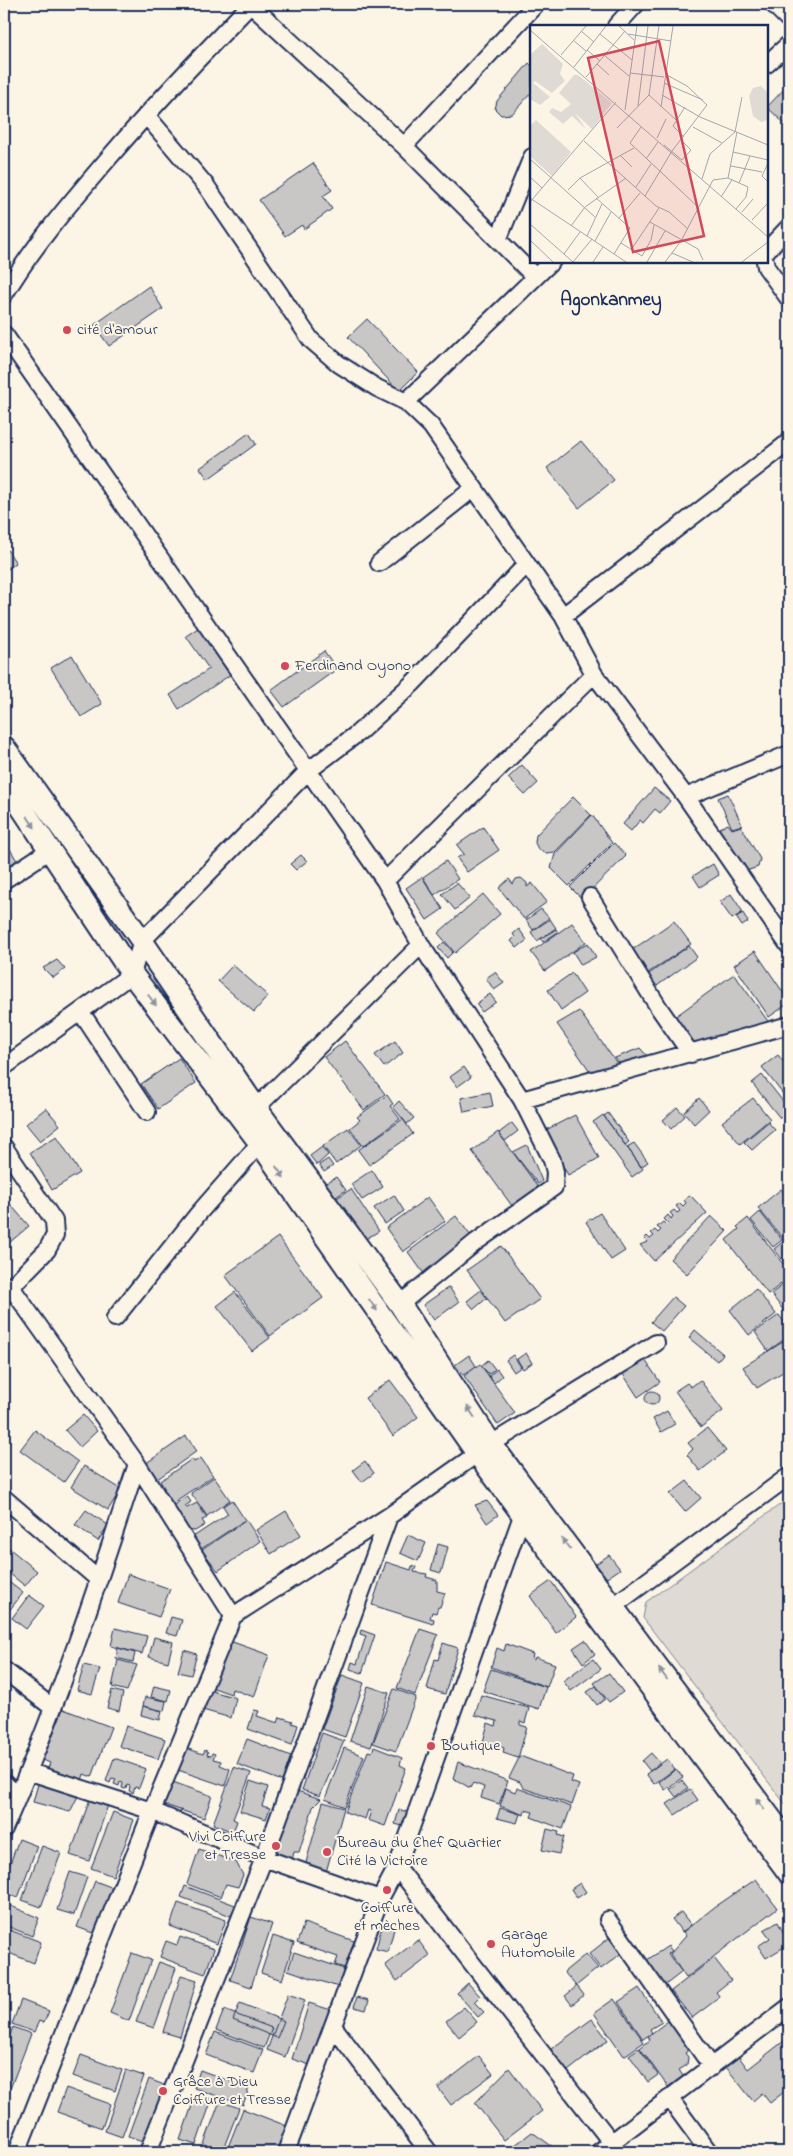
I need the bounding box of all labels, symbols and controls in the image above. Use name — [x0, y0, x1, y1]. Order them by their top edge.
inset map — [530, 25, 768, 262]
district label: Agonkanmey — [560, 287, 662, 316]
place label: cité d'amour — [77, 318, 158, 342]
marker: cité d'amour — [61, 324, 73, 336]
place label: Ferdinand Oyono — [294, 654, 411, 678]
marker: Ferdinand Oyono — [279, 660, 291, 672]
one-way arrow — [26, 815, 36, 829]
one-way arrow — [146, 993, 157, 1006]
one-way arrow — [275, 1165, 285, 1179]
one-way arrow — [368, 1298, 378, 1312]
one-way arrow — [466, 1406, 475, 1419]
one-way arrow — [561, 1537, 571, 1550]
one-way arrow — [658, 1668, 669, 1681]
place label: Boutique — [440, 1734, 501, 1758]
marker: Boutique — [425, 1740, 437, 1752]
one-way arrow — [755, 1797, 765, 1811]
place label: Vivi Coiffure et Tresse — [188, 1825, 267, 1867]
place label: Bureau du Chef Quartier Cité la Victoire — [336, 1831, 501, 1873]
marker: Vivi Coiffure et Tresse — [270, 1840, 282, 1852]
marker: Bureau du Chef Quartier Cité la Victoire — [321, 1846, 333, 1858]
marker: Coiffure et mèches — [381, 1884, 393, 1896]
place label: Coiffure et mèches — [354, 1896, 420, 1938]
place label: Garage Automobile — [501, 1923, 576, 1965]
marker: Garage Automobile — [485, 1938, 497, 1950]
place label: Grâce à Dieu Coiffure et Tresse — [173, 2070, 292, 2112]
marker: Grâce à Dieu Coiffure et Tresse — [157, 2085, 169, 2097]

